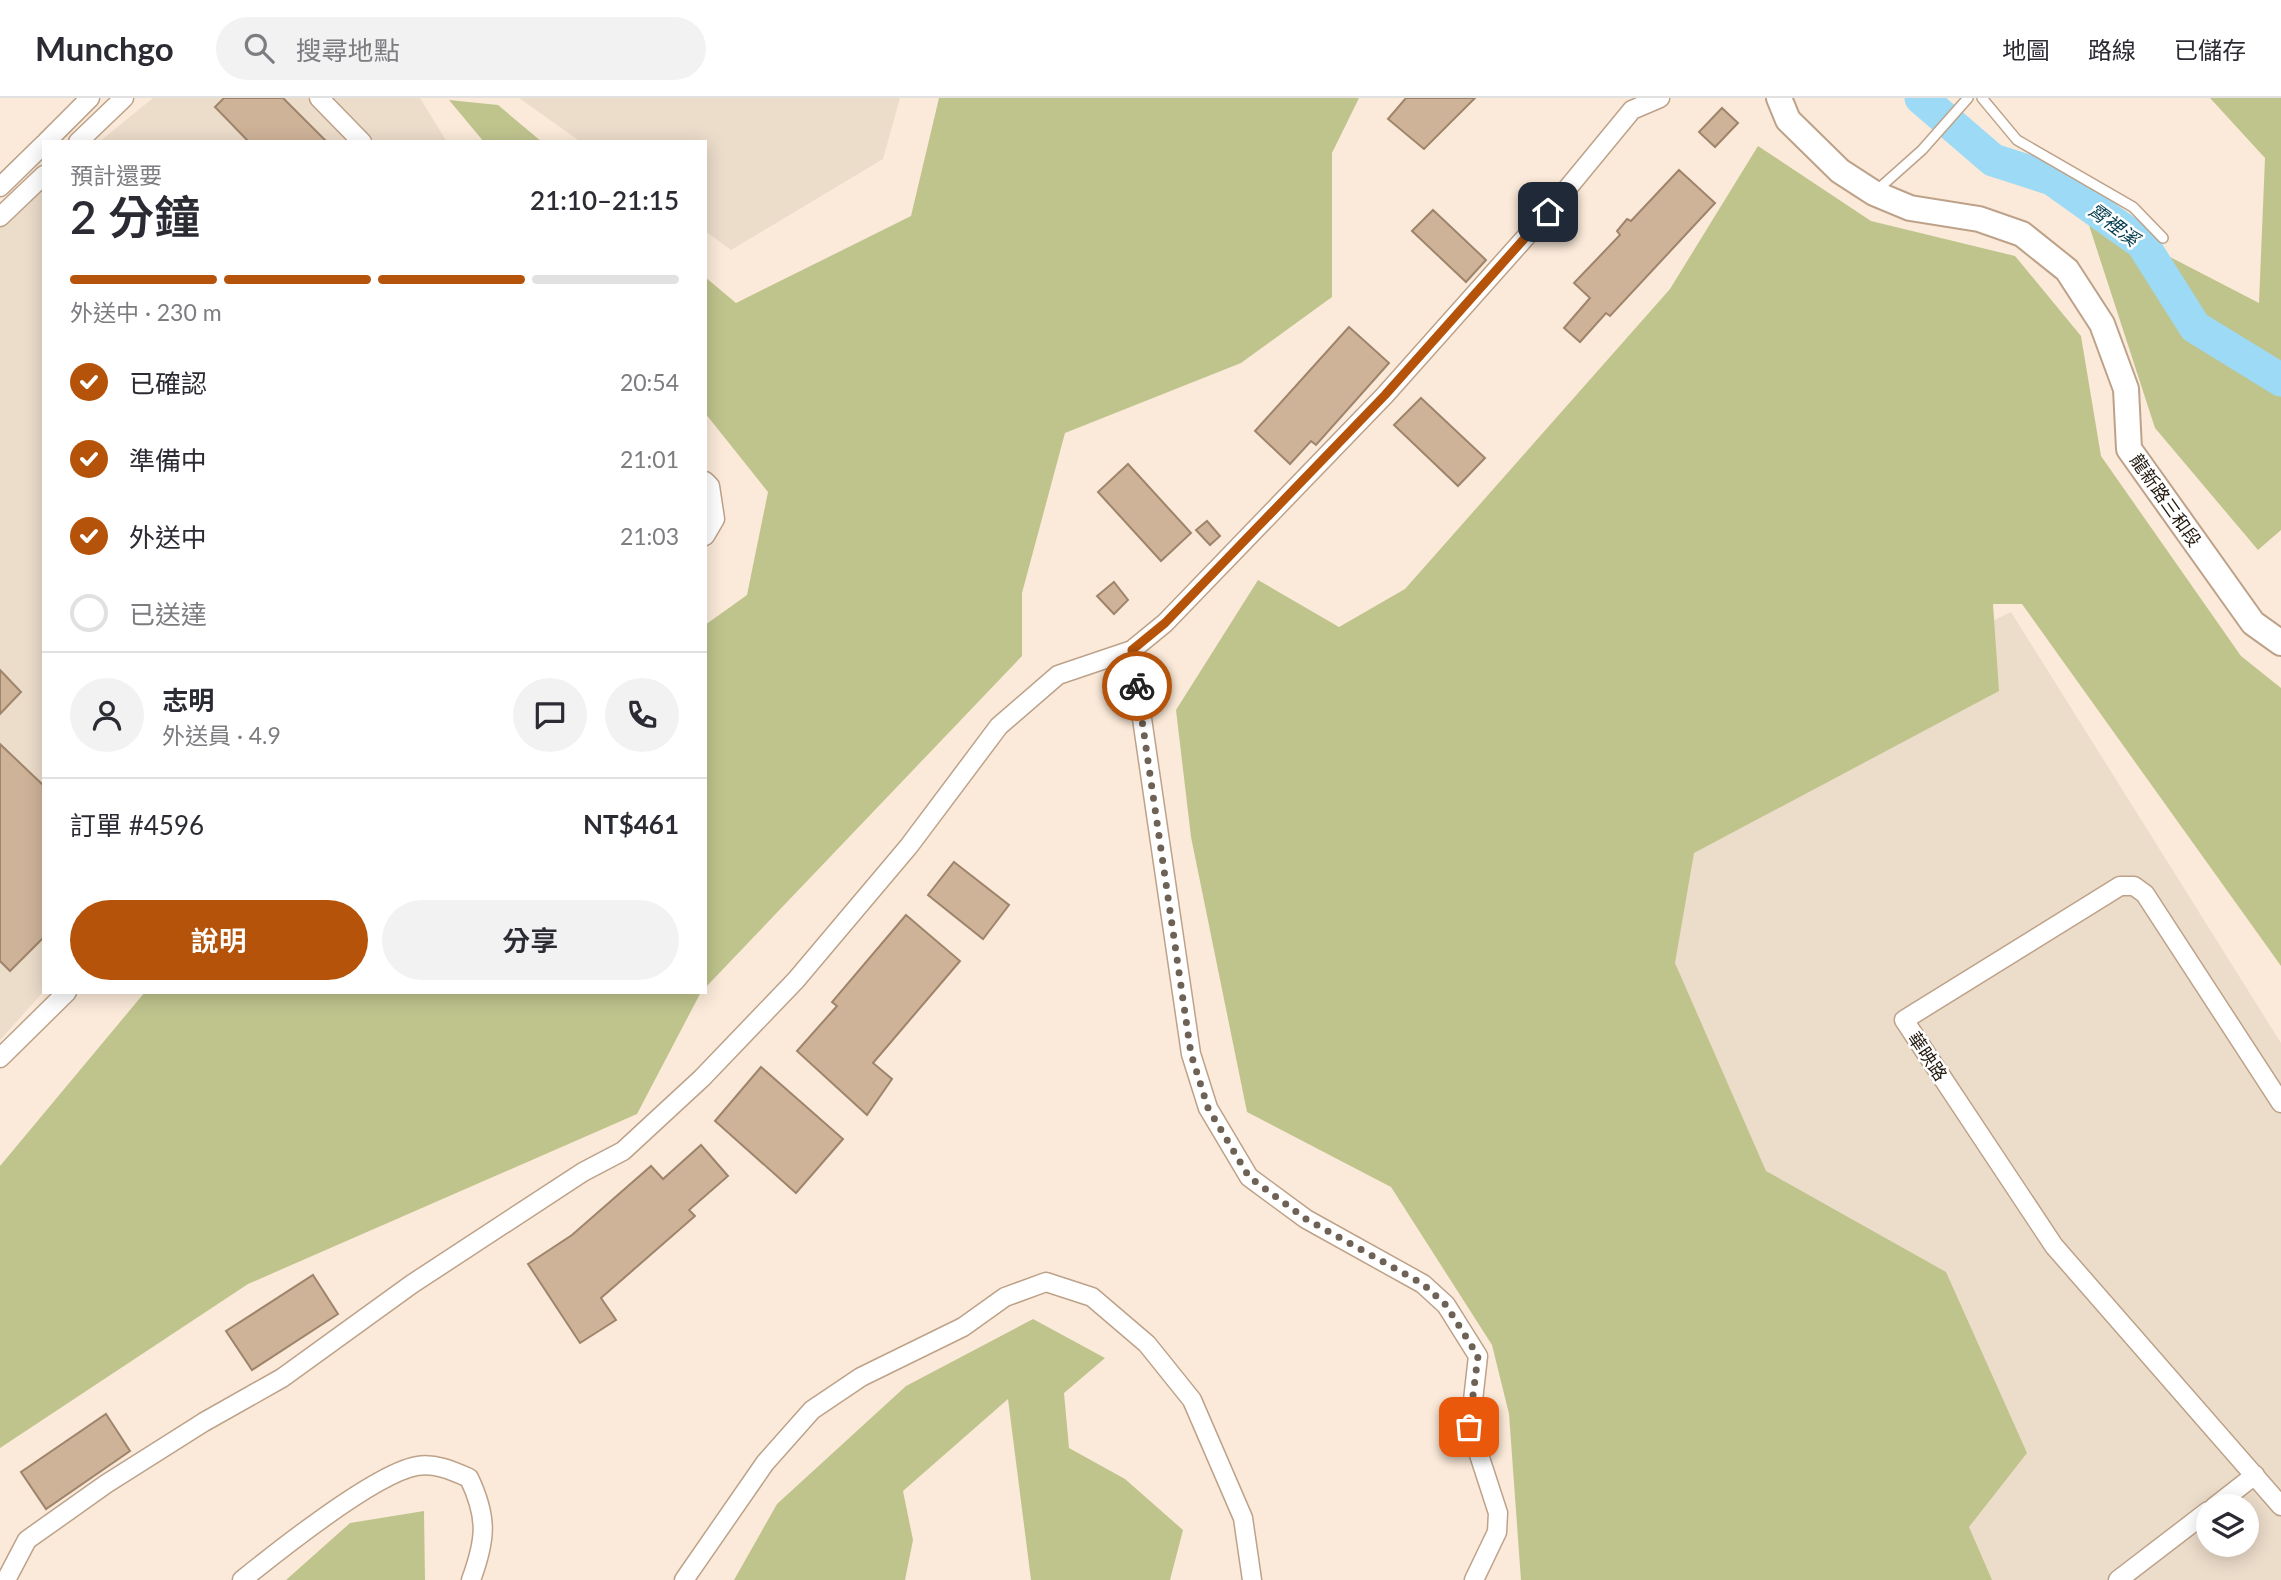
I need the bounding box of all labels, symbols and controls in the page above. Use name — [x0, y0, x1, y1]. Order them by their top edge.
search box — [216, 17, 706, 80]
text: Munchgo — [35, 28, 174, 68]
icon: search — [240, 29, 278, 67]
text: 搜尋地點 — [296, 34, 400, 66]
text: 地圖 — [2002, 35, 2050, 64]
text: 路線 — [2088, 35, 2136, 64]
text: 已儲存 — [2174, 35, 2246, 64]
text: 預計還要 — [70, 161, 162, 189]
pin — [1518, 182, 1578, 242]
text: 21:10–21:15 — [530, 184, 679, 216]
text: 2 分鐘 — [70, 189, 200, 244]
icon: home — [1529, 193, 1567, 231]
water label: 霄裡溪 — [2084, 198, 2146, 252]
text: 外送中 · 230 m — [70, 298, 222, 326]
icon: check — [70, 363, 108, 401]
text: 已確認 — [129, 367, 207, 399]
text: 20:54 — [620, 368, 679, 396]
icon: check — [70, 440, 108, 478]
text: 準備中 — [129, 444, 207, 476]
text: 21:01 — [620, 445, 679, 473]
street label: 龍新路三和段 — [2126, 449, 2206, 551]
icon: check — [70, 517, 108, 555]
text: 外送中 — [129, 521, 207, 553]
text: 21:03 — [620, 522, 679, 550]
text: 已送達 — [129, 598, 207, 630]
courier — [1102, 651, 1172, 721]
icon: bike — [1118, 667, 1156, 705]
button: person — [70, 678, 144, 752]
button: chat — [513, 678, 587, 752]
button: phone — [605, 678, 679, 752]
text: 志明 — [162, 684, 214, 716]
text: 外送員 · 4.9 — [162, 721, 281, 749]
text: NT$461 — [583, 808, 679, 840]
text: 訂單 #4596 — [70, 809, 204, 841]
button: 說明 — [70, 900, 368, 980]
button: 分享 — [382, 900, 679, 980]
street label: 華映路 — [1904, 1027, 1952, 1085]
pin — [1439, 1397, 1499, 1457]
icon: bag — [1450, 1408, 1488, 1446]
map controls — [2196, 1494, 2259, 1557]
button: layers — [2196, 1494, 2259, 1557]

